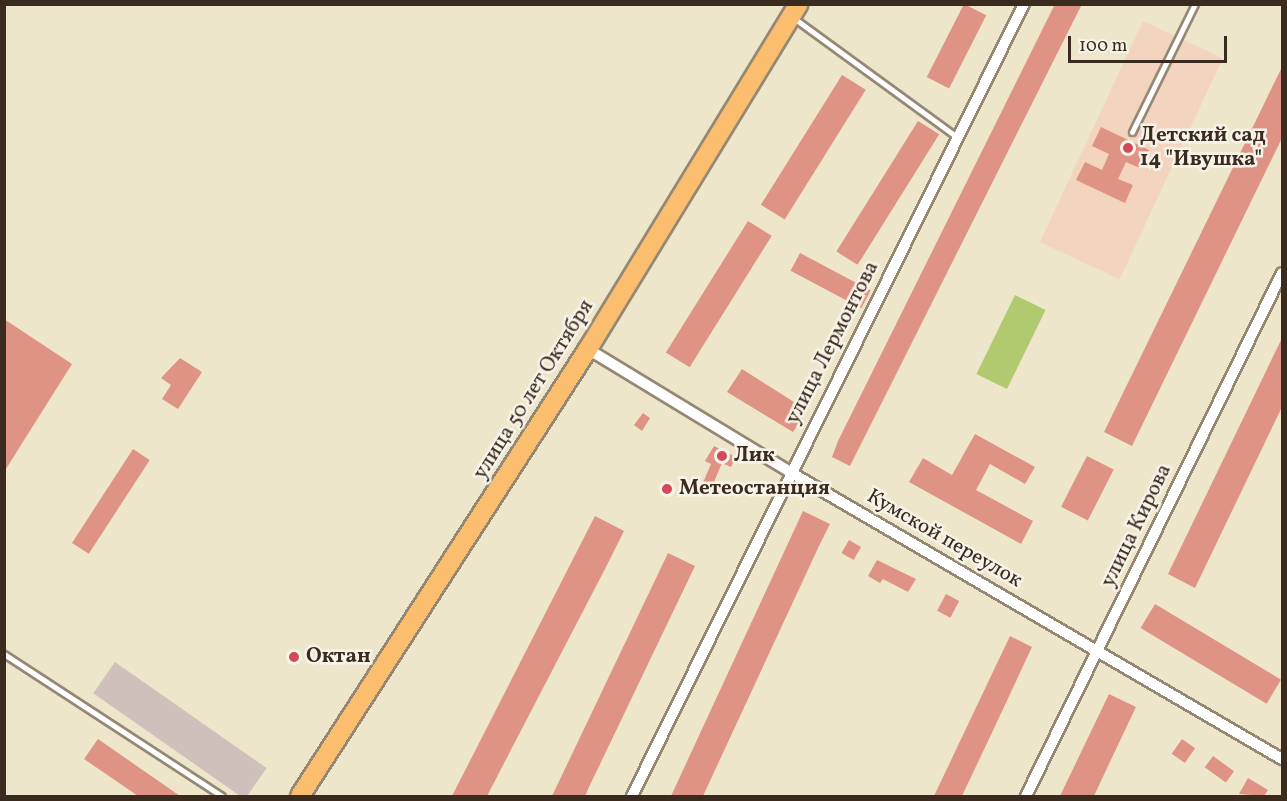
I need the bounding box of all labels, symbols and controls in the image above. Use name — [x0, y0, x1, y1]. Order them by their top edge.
scale bar — [1071, 24, 1230, 62]
text: 100 m — [1079, 34, 1128, 59]
place label: Детский сад 14 "Ивушка" — [1140, 123, 1266, 173]
marker: Детский сад 14 "Ивушка" — [1121, 141, 1135, 155]
street label: улица Лермонтова — [781, 257, 885, 429]
street label: улица 50 лет Октября — [468, 295, 600, 485]
place label: Лик — [734, 443, 775, 469]
marker: Лик — [715, 449, 729, 463]
street label: улица Кирова — [1096, 460, 1178, 592]
place label: Метеостанция — [679, 476, 830, 502]
marker: Метеостанция — [660, 482, 674, 496]
street label: Кумской переулок — [862, 484, 1026, 594]
place label: Октан — [306, 644, 371, 670]
marker: Октан — [287, 650, 301, 664]

